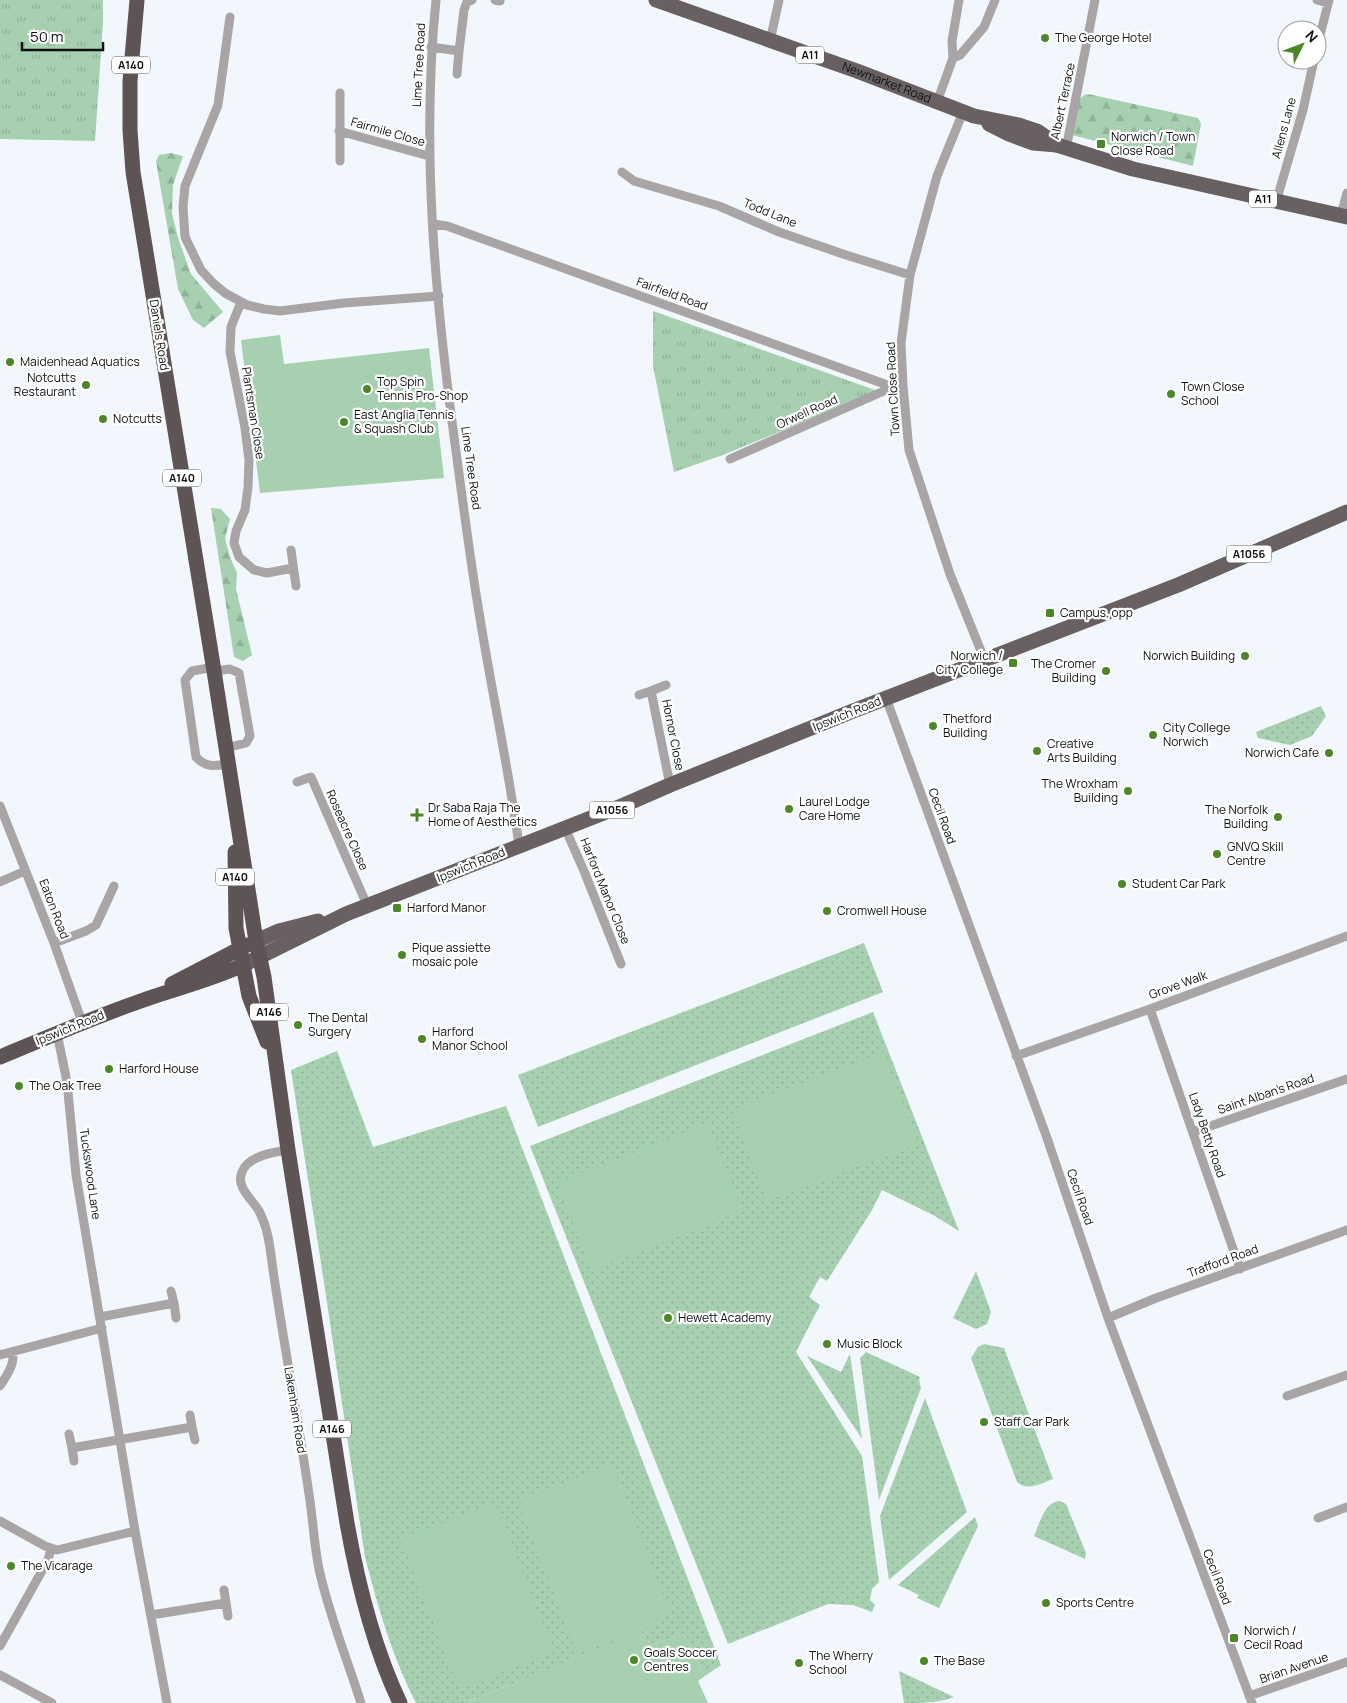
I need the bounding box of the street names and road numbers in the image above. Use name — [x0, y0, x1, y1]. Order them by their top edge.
street label: Lime Tree Road — [408, 23, 429, 107]
road number: A11 — [796, 46, 824, 64]
road number: A140 — [112, 56, 150, 74]
street label: Newmarket Road — [840, 57, 934, 107]
street label: Albert Terrace — [1046, 61, 1079, 141]
street label: Allens Lane — [1267, 95, 1300, 160]
street label: Fairmile Close — [349, 113, 427, 150]
road number: A11 — [1249, 190, 1277, 208]
street label: Todd Lane — [741, 194, 800, 231]
street label: Fairfield Road — [634, 273, 710, 314]
street label: Daniels Road — [145, 298, 173, 372]
street label: Town Close Road — [882, 341, 903, 437]
street label: Plantsman Close — [238, 366, 269, 460]
street label: Orwell Road — [773, 390, 840, 433]
street label: Lime Tree Road — [457, 425, 486, 511]
road number: A140 — [163, 469, 201, 486]
road number: A1056 — [1226, 546, 1272, 562]
street label: Ipswich Road — [810, 692, 884, 735]
street label: Hornor Close — [658, 698, 689, 772]
street label: Cecil Road — [924, 785, 960, 846]
street label: Roseacre Close — [322, 787, 373, 873]
road number: A1056 — [590, 802, 634, 818]
street label: Harford Manor Close — [576, 835, 635, 947]
street label: Ipswich Road — [434, 843, 508, 886]
road number: A140 — [216, 869, 254, 886]
street label: Eaton Road — [35, 876, 74, 941]
street label: Grove Walk — [1146, 966, 1210, 1003]
road number: A146 — [250, 1004, 288, 1020]
street label: Ipswich Road — [33, 1006, 107, 1049]
street label: Saint Alban's Road — [1215, 1069, 1316, 1118]
street label: Lady Betty Road — [1185, 1090, 1230, 1180]
street label: Tuckswood Lane — [76, 1127, 105, 1221]
street label: Cecil Road — [1063, 1166, 1098, 1227]
street label: Trafford Road — [1185, 1240, 1261, 1281]
street label: Lakenham Road — [280, 1365, 311, 1454]
road number: A146 — [313, 1420, 351, 1438]
street label: Cecil Road — [1199, 1546, 1236, 1607]
street label: Brian Avenue — [1257, 1648, 1331, 1687]

